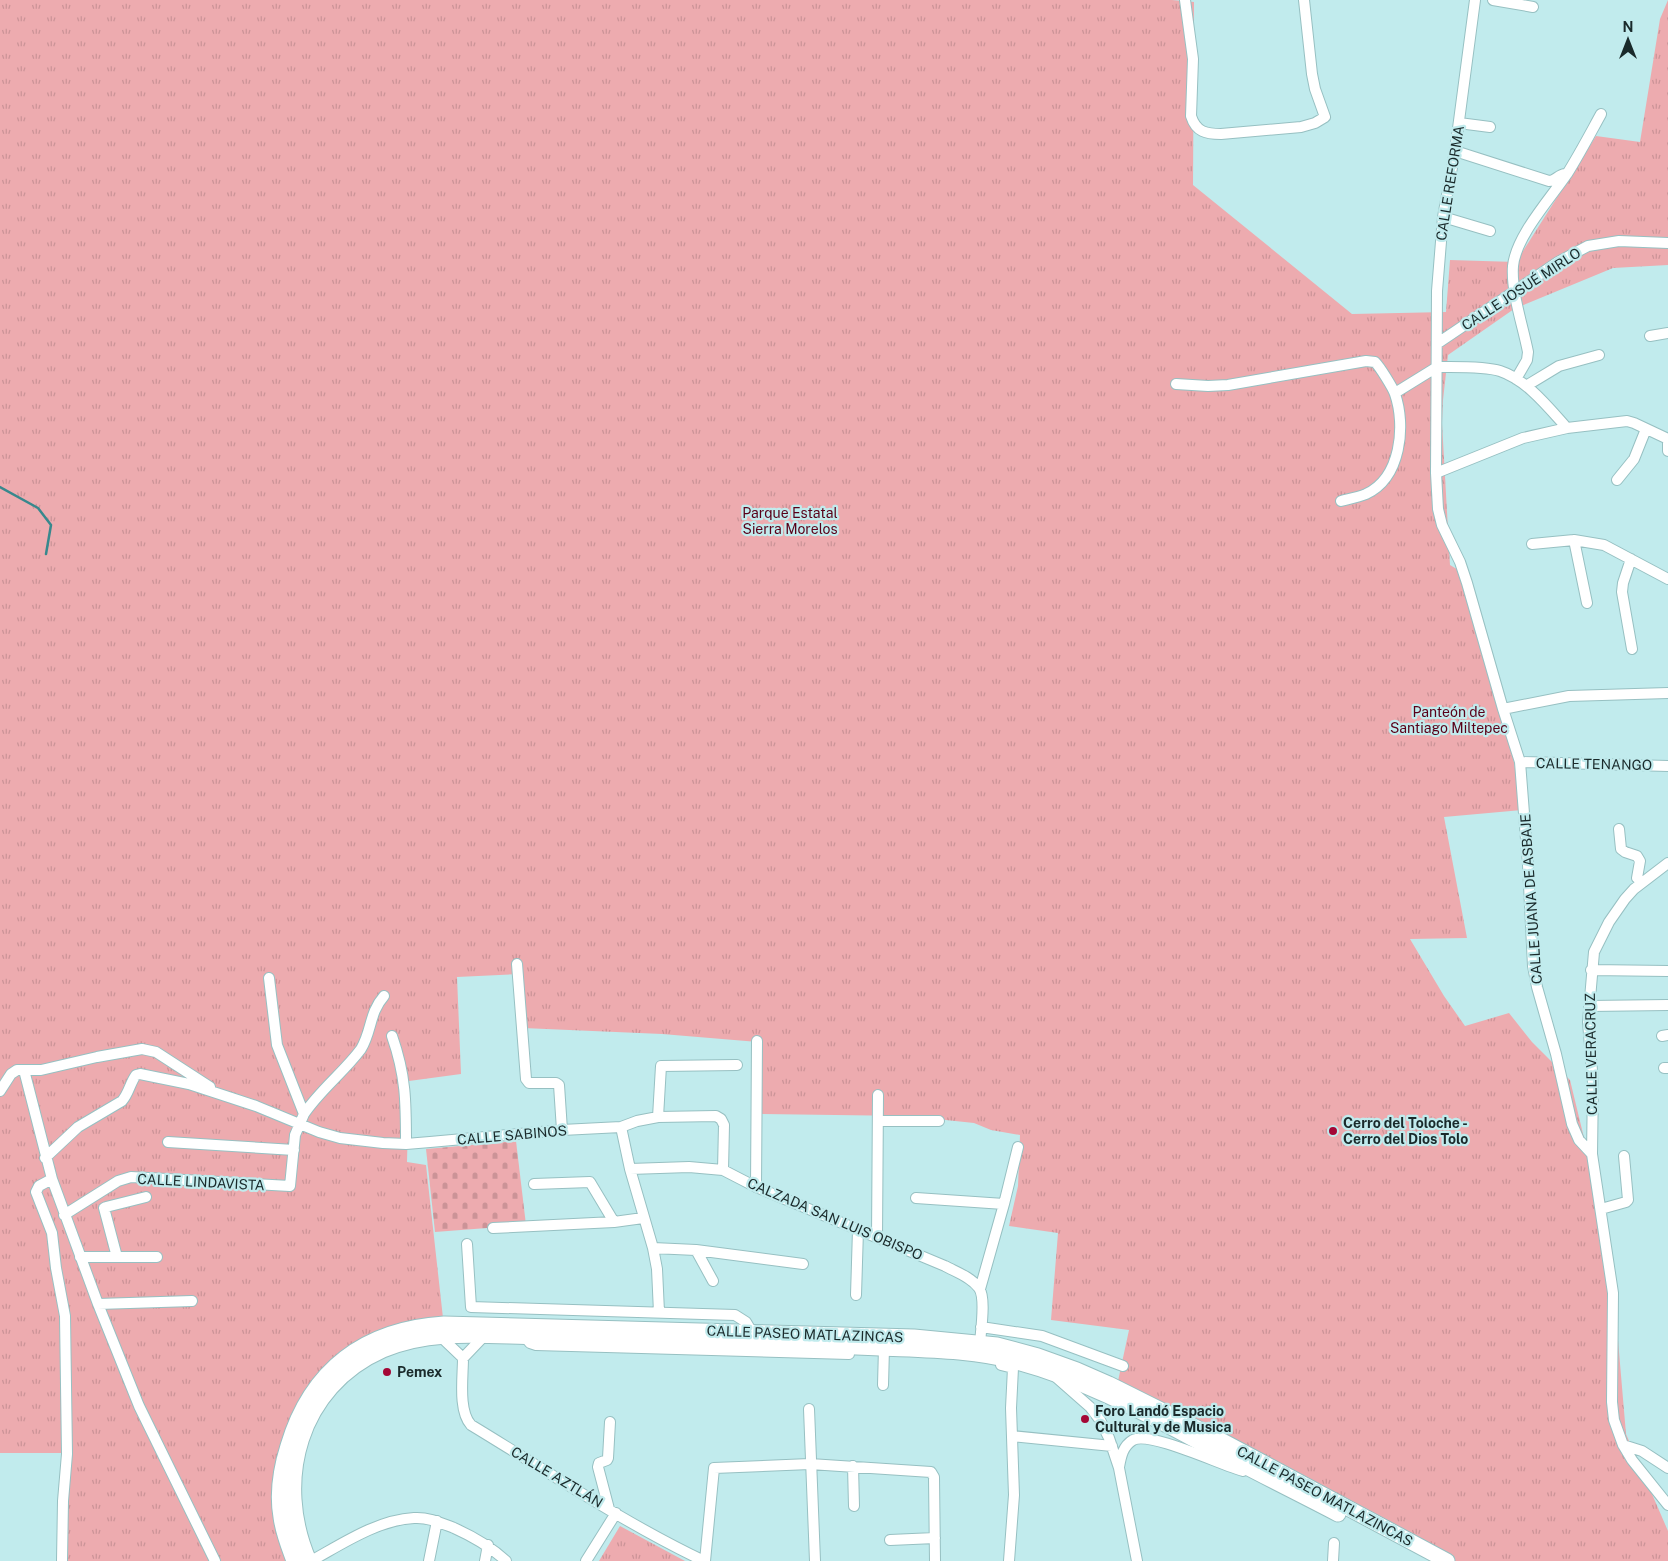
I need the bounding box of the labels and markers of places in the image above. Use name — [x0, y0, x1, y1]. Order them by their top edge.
place label: Cerro del Toloche - Cerro del Dios Tolo — [1343, 1115, 1468, 1147]
marker: Cerro del Toloche - Cerro del Dios Tolo — [1327, 1125, 1339, 1137]
place label: Pemex — [397, 1364, 442, 1380]
marker: Pemex — [381, 1366, 393, 1378]
place label: Foro Landó Espacio Cultural y de Musica — [1095, 1403, 1231, 1435]
marker: Foro Landó Espacio Cultural y de Musica — [1079, 1413, 1091, 1425]

